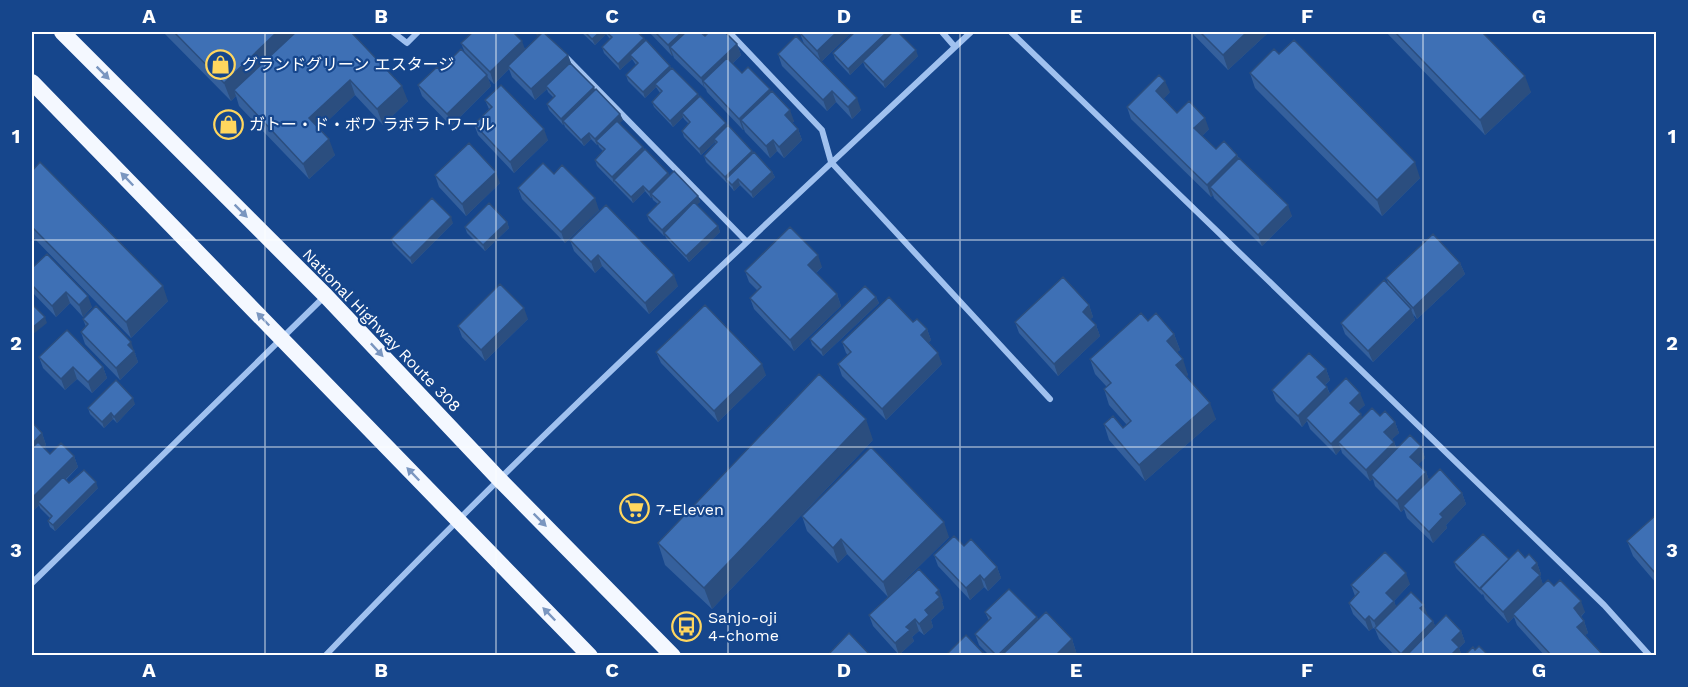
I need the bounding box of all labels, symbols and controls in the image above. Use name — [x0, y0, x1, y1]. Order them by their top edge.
text: A — [142, 4, 156, 28]
text: B — [374, 4, 388, 28]
text: C — [605, 4, 619, 28]
text: D — [837, 4, 851, 28]
text: E — [1070, 4, 1082, 28]
text: F — [1301, 4, 1313, 28]
text: G — [1532, 4, 1546, 28]
shop icon: グランドグリーン エスタージ — [205, 48, 237, 80]
place label: グランドグリーン エスタージ — [242, 55, 454, 74]
one-way arrow — [96, 65, 110, 79]
shop icon: ガトー・ド・ボワ ラボラトワール — [212, 108, 244, 140]
place label: ガトー・ド・ボワ ラボラトワール — [249, 115, 494, 134]
text: 1 — [12, 124, 20, 148]
text: 1 — [1668, 124, 1676, 148]
one-way arrow — [120, 172, 134, 187]
one-way arrow — [234, 204, 249, 218]
street label: National Highway Route 308 — [299, 245, 465, 416]
one-way arrow — [257, 312, 271, 326]
text: 2 — [10, 331, 22, 355]
text: 2 — [1666, 331, 1678, 355]
one-way arrow — [370, 343, 384, 357]
one-way arrow — [407, 467, 421, 481]
supermarket icon: 7-Eleven — [619, 493, 651, 525]
place label: 7-Eleven — [656, 500, 724, 519]
one-way arrow — [533, 513, 547, 528]
text: 3 — [10, 538, 22, 562]
text: 3 — [1666, 538, 1678, 562]
one-way arrow — [543, 607, 557, 621]
place label: Sanjo-oji 4-chome — [708, 608, 779, 645]
bus stop icon: Sanjo-oji 4-chome — [671, 610, 703, 642]
text: A — [142, 658, 156, 682]
text: B — [374, 658, 388, 682]
text: C — [605, 658, 619, 682]
text: D — [837, 658, 851, 682]
text: E — [1070, 658, 1082, 682]
text: F — [1301, 658, 1313, 682]
text: G — [1532, 658, 1546, 682]

